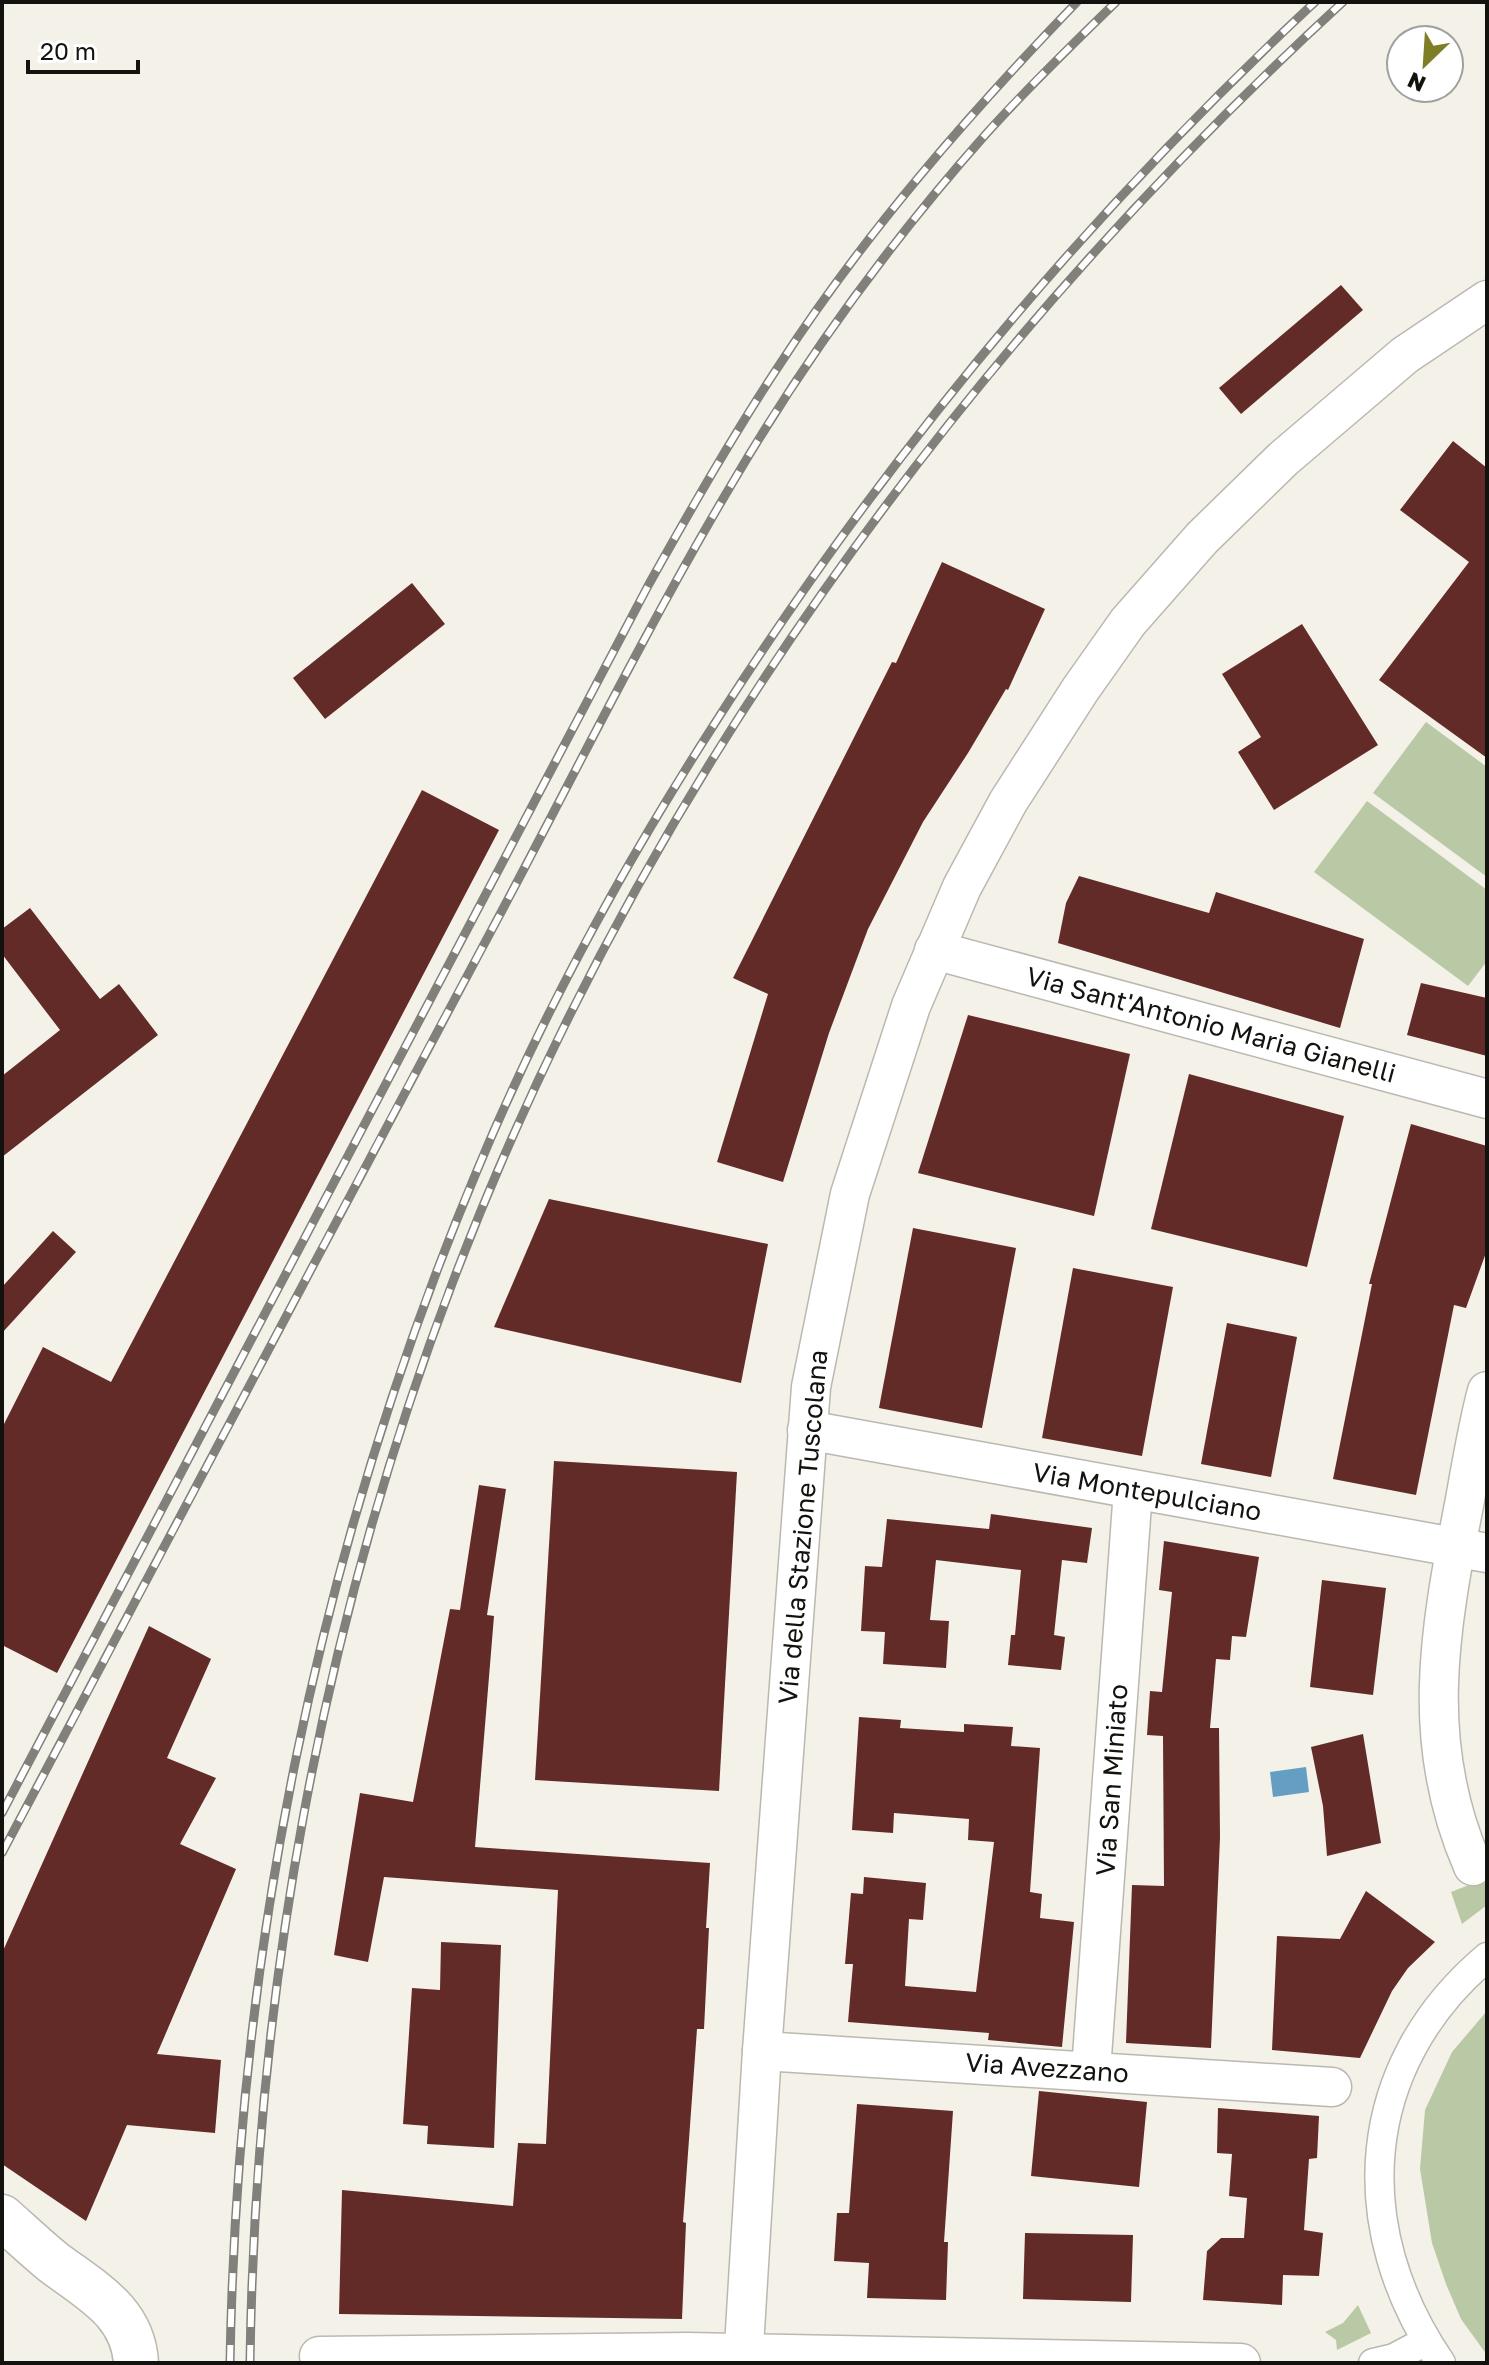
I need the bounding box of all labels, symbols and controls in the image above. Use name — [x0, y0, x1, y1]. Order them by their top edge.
scale bar — [28, 24, 138, 74]
north arrow — [1385, 24, 1465, 104]
text: 20 m — [40, 36, 96, 65]
text: N — [1403, 67, 1430, 98]
street label: Via Sant'Antonio Maria Gianelli — [1023, 960, 1399, 1089]
street label: Via della Stazione Tuscolana — [772, 1348, 833, 1706]
street label: Via Montepulciano — [1030, 1456, 1264, 1527]
street label: Via San Miniato — [1089, 1683, 1134, 1877]
street label: Via Avezzano — [964, 2046, 1130, 2089]

